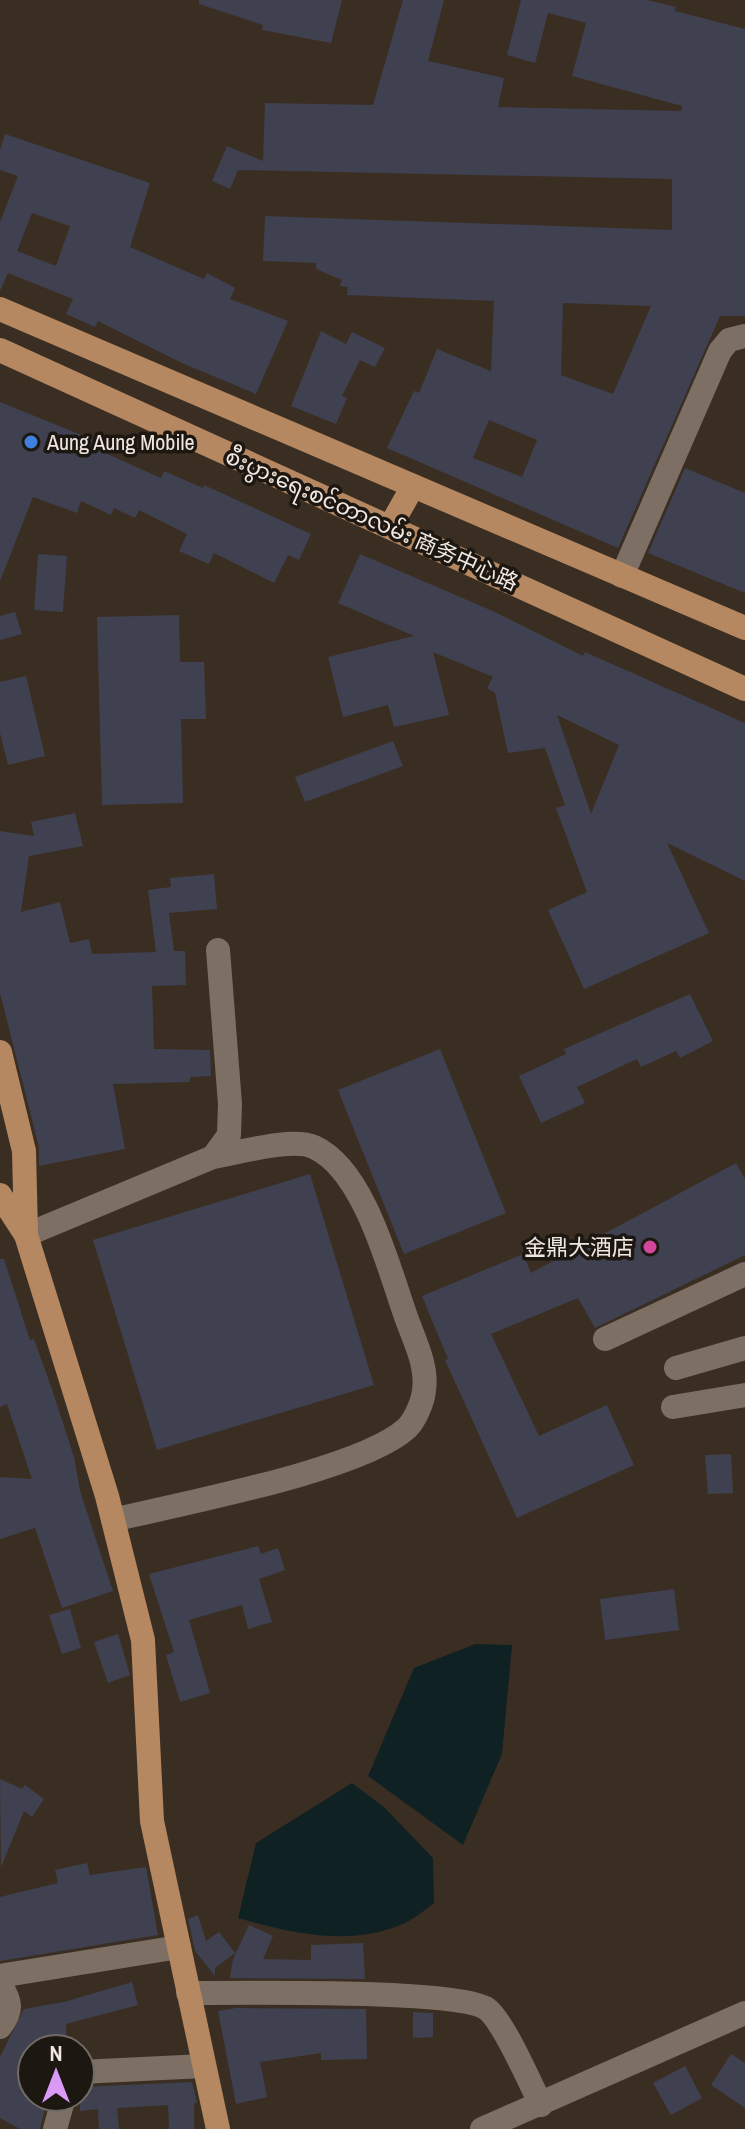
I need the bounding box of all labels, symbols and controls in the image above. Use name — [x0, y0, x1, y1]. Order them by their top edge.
place label: Aung Aung Mobile — [46, 427, 194, 457]
marker: Aung Aung Mobile — [22, 433, 40, 451]
street label: စီးပွားရေးစင်တာလမ်း 商务中心路 — [220, 441, 523, 600]
place label: 金鼎大酒店 — [524, 1232, 634, 1262]
marker: 金鼎大酒店 — [641, 1238, 659, 1256]
north arrow — [16, 2033, 96, 2113]
text: N — [49, 2038, 63, 2068]

